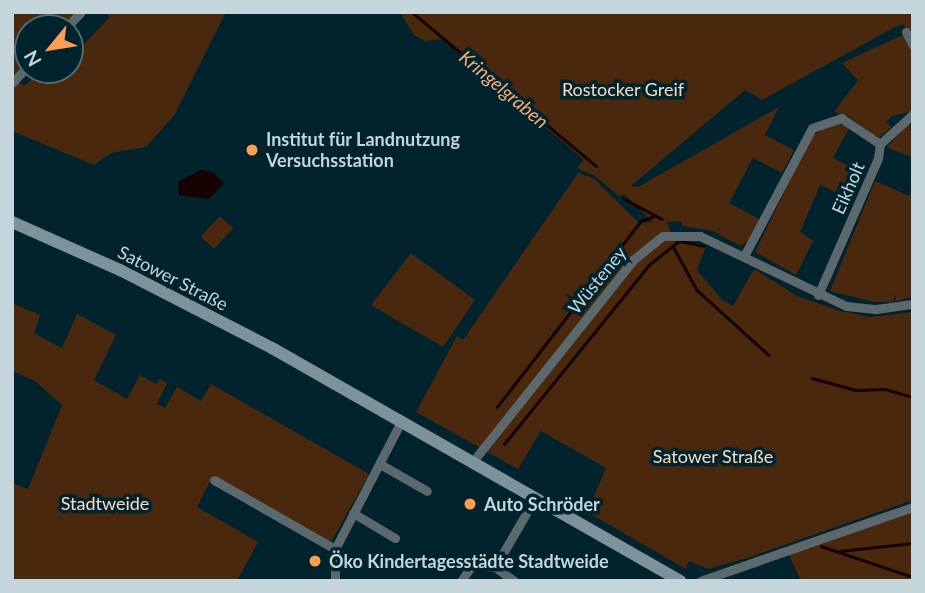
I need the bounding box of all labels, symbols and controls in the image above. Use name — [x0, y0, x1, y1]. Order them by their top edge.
north arrow — [14, 14, 84, 84]
water label: Kringelgraben — [455, 45, 553, 133]
text: N — [18, 47, 46, 71]
park label: Rostocker Greif — [562, 78, 684, 100]
place label: Institut für Landnutzung Versuchsstation — [266, 129, 460, 172]
marker: Institut für Landnutzung Versuchsstation — [244, 142, 260, 158]
street label: Eikholt — [827, 159, 869, 217]
street label: Satower Straße — [114, 241, 232, 315]
street label: Wüsteney — [563, 242, 631, 318]
park label: Satower Straße — [653, 445, 773, 467]
park label: Stadtweide — [61, 492, 149, 514]
place label: Auto Schröder — [484, 493, 600, 515]
marker: Auto Schröder — [462, 496, 478, 512]
place label: Öko Kindertagesstädte Stadtweide — [329, 550, 609, 572]
marker: Öko Kindertagesstädte Stadtweide — [307, 553, 323, 569]

